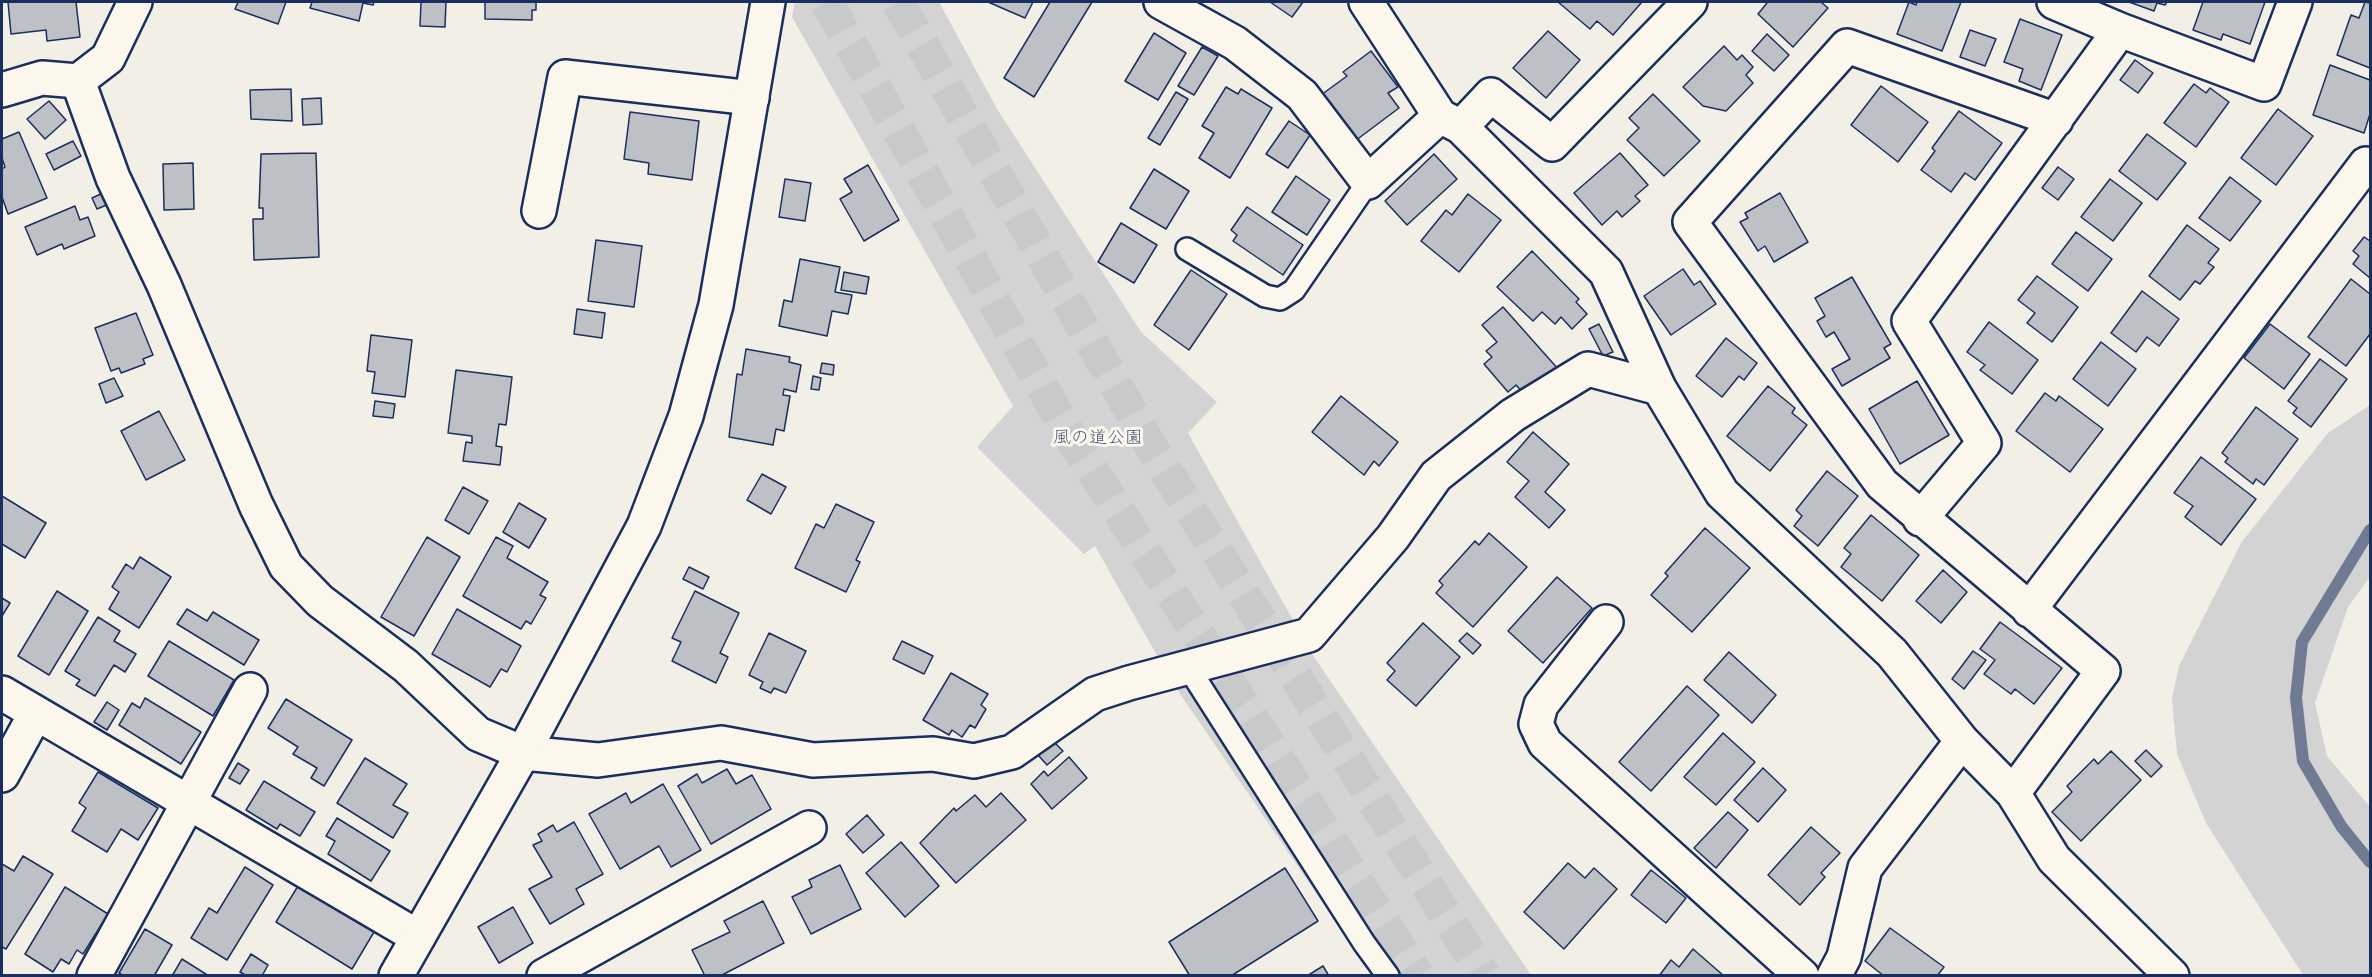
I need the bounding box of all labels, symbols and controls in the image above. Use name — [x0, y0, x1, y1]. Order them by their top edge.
park label: 風の道公園 — [1053, 427, 1143, 449]

